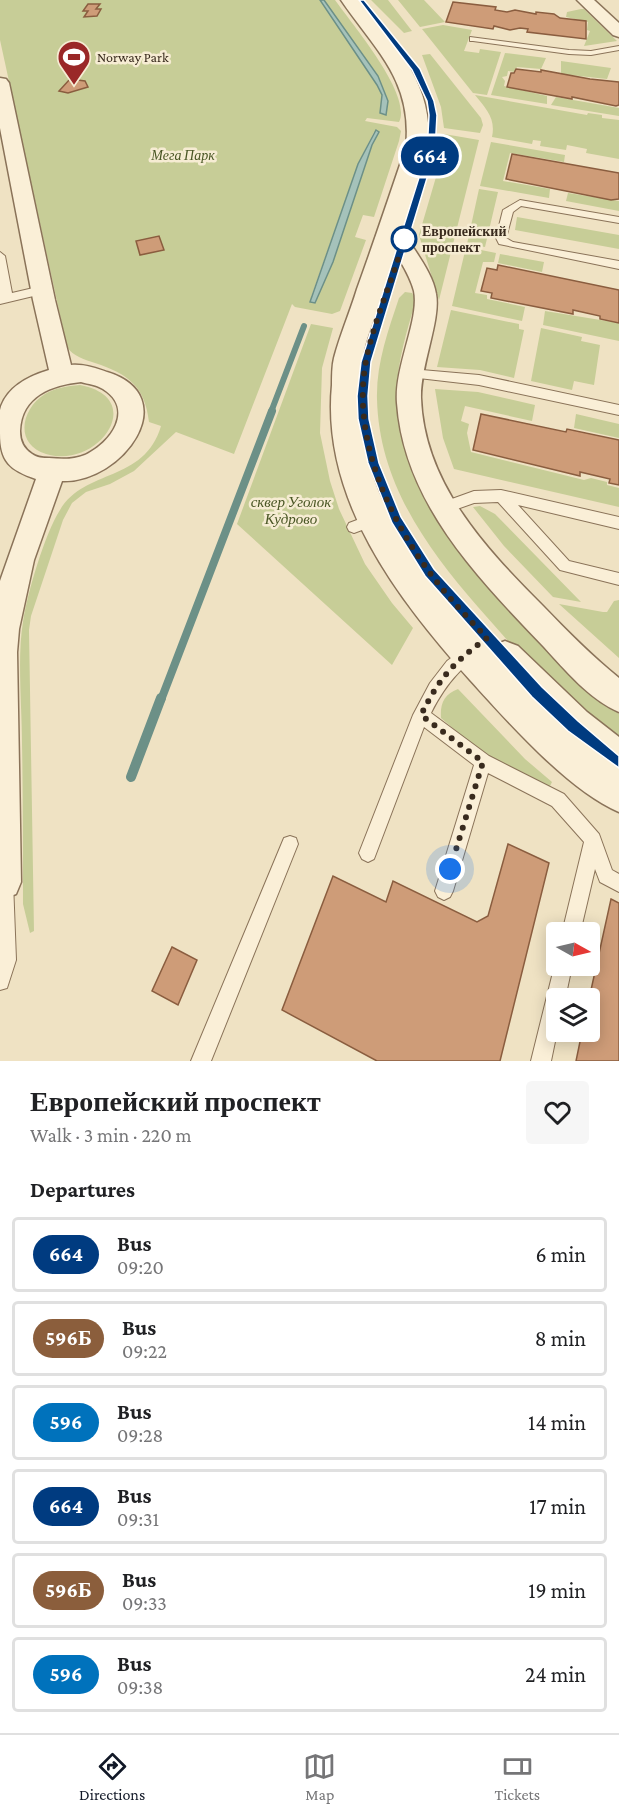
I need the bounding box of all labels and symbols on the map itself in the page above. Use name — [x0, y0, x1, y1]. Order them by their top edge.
sports icon: Norway Park — [56, 39, 92, 86]
place label: Norway Park — [97, 49, 169, 65]
line badge: 664 — [396, 136, 464, 176]
park label: Мега Парк — [150, 147, 215, 163]
place label: Европейский проспект — [422, 223, 506, 255]
marker: Европейский проспект — [391, 226, 417, 252]
park label: сквер Уголок Кудрово — [251, 494, 332, 527]
your location — [435, 854, 465, 884]
north arrow — [546, 922, 600, 976]

